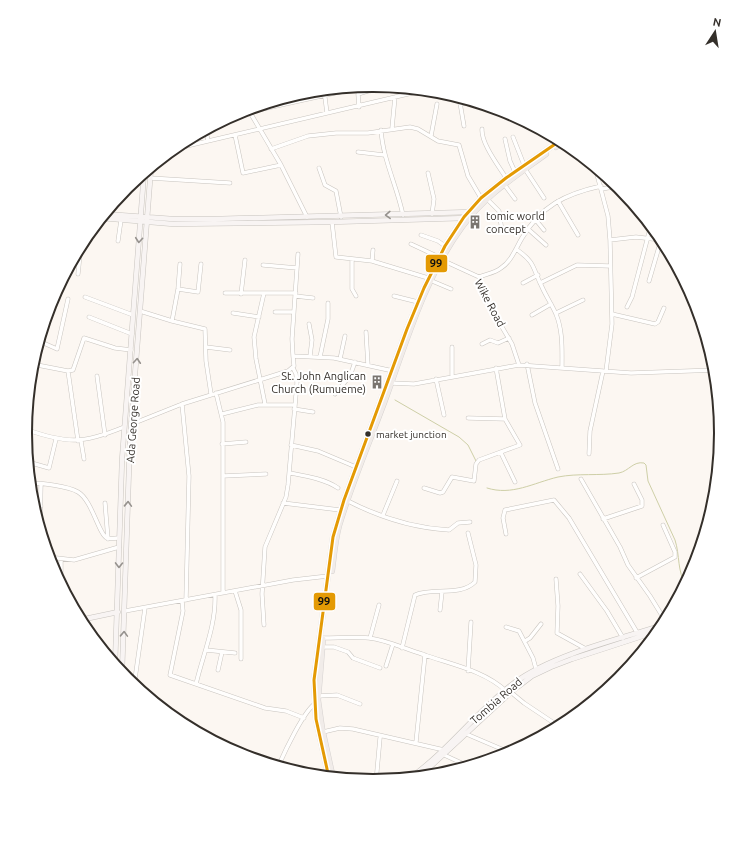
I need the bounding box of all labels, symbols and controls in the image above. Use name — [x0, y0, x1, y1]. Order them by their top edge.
north arrow — [695, 12, 735, 52]
text: N — [712, 15, 722, 29]
place label: tomic world concept — [486, 210, 545, 235]
one-way arrow — [385, 211, 391, 220]
building icon: tomic world concept — [467, 214, 483, 230]
one-way arrow — [134, 237, 143, 243]
line badge: 99 — [425, 254, 448, 273]
text: 99 — [430, 257, 442, 269]
street label: Wike Road — [472, 277, 508, 329]
one-way arrow — [132, 358, 141, 364]
place label: St. John Anglican Church (Rumueme) — [271, 370, 366, 396]
building icon: St. John Anglican Church (Rumueme) — [369, 374, 385, 390]
street label: Ada George Road — [124, 377, 142, 463]
marker: market junction — [363, 429, 373, 439]
place label: market junction — [376, 429, 447, 440]
one-way arrow — [123, 501, 132, 507]
one-way arrow — [115, 562, 123, 568]
line badge: 99 — [313, 592, 336, 611]
text: 99 — [318, 595, 330, 607]
one-way arrow — [120, 631, 128, 637]
street label: Tombia Road — [468, 675, 524, 727]

